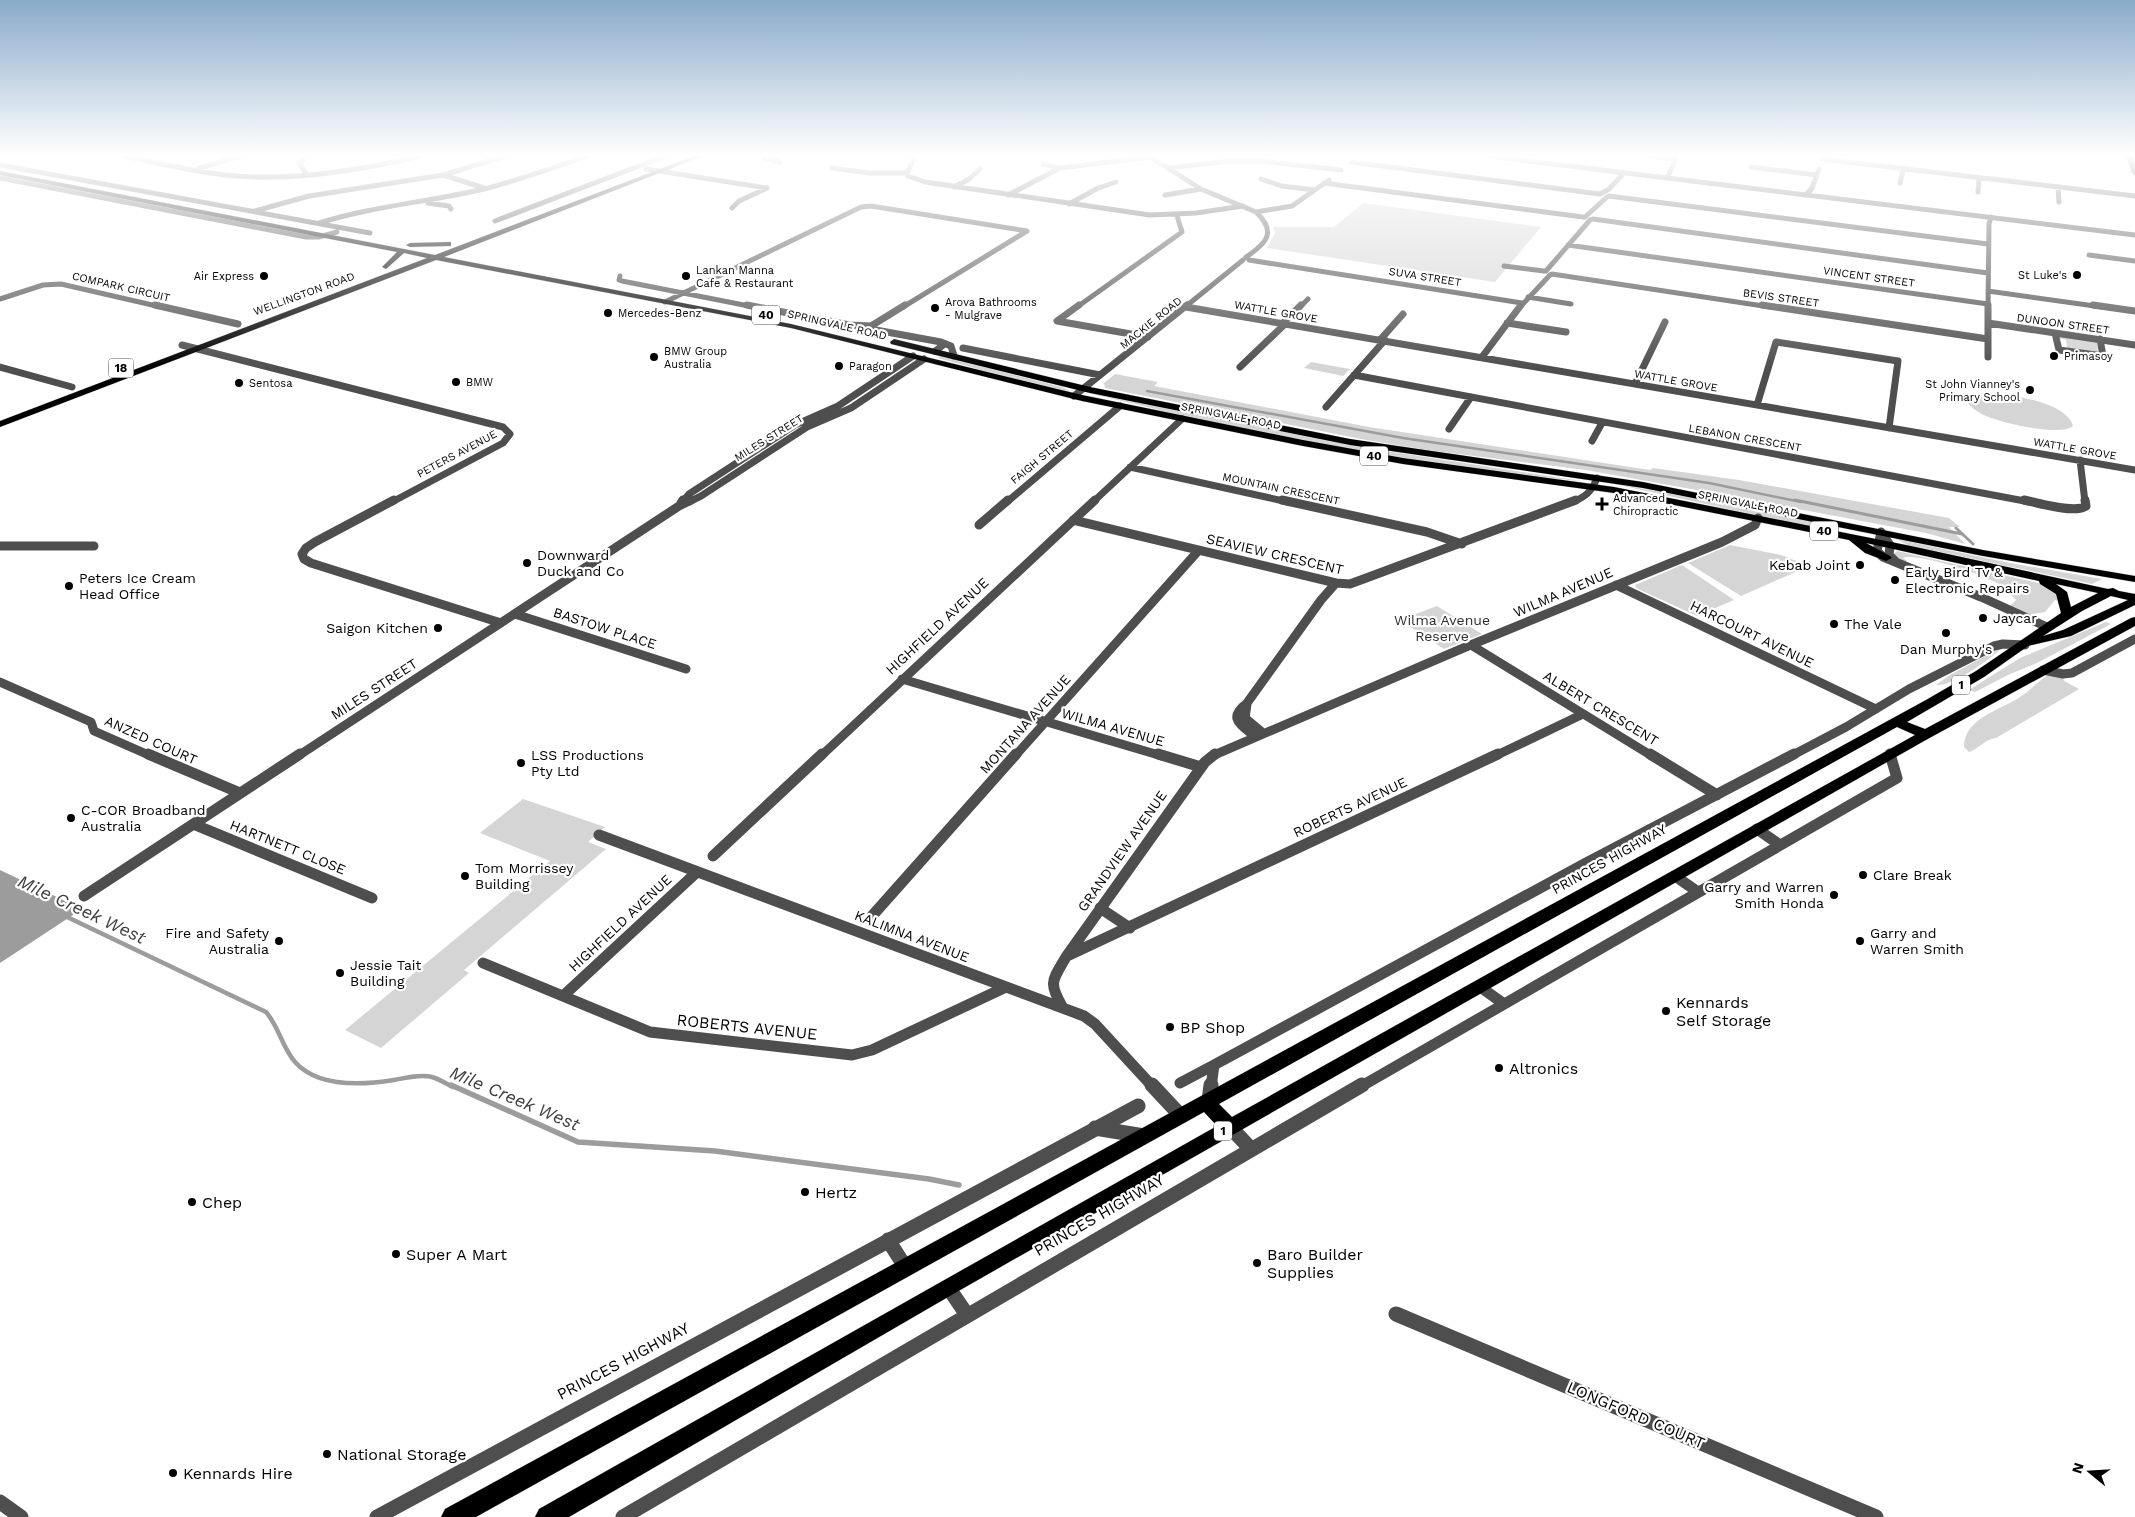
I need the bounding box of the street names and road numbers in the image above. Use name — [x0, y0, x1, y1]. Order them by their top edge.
street label: VINCENT STREET — [1822, 264, 1916, 290]
street label: SUVA STREET — [1388, 265, 1463, 289]
street label: COMPARK CIRCUIT — [71, 269, 172, 305]
street label: WELLINGTON ROAD — [252, 270, 356, 318]
street label: BEVIS STREET — [1742, 286, 1820, 310]
street label: MACKIE ROAD — [1118, 294, 1185, 352]
street label: WATTLE GROVE — [1233, 298, 1319, 326]
road number: 40 — [752, 306, 780, 324]
street label: SPRINGVALE ROAD — [786, 307, 888, 343]
street label: DUNOON STREET — [2016, 311, 2111, 337]
road number: 18 — [108, 358, 134, 378]
street label: WATTLE GROVE — [1633, 367, 1719, 395]
street label: SPRINGVALE ROAD — [1180, 400, 1282, 432]
street label: MILES STREET — [732, 412, 806, 464]
street label: LEBANON CRESCENT — [1688, 422, 1803, 454]
street label: PETERS AVENUE — [415, 427, 499, 481]
street label: FAIGH STREET — [1008, 427, 1076, 487]
street label: WATTLE GROVE — [2032, 435, 2118, 463]
road number: 40 — [1360, 446, 1388, 466]
street label: MOUNTAIN CRESCENT — [1221, 470, 1341, 508]
street label: SPRINGVALE ROAD — [1697, 488, 1799, 520]
road number: 40 — [1810, 522, 1838, 540]
street label: SEAVIEW CRESCENT — [1205, 530, 1346, 578]
street label: WILMA AVENUE — [1511, 564, 1615, 620]
street label: HIGHFIELD AVENUE — [882, 574, 992, 678]
street label: HARCOURT AVENUE — [1688, 597, 1816, 671]
street label: BASTOW PLACE — [551, 604, 659, 652]
street label: MILES STREET — [328, 655, 421, 723]
street label: ALBERT CRESCENT — [1540, 667, 1662, 749]
street label: MONTANA AVENUE — [976, 671, 1074, 777]
road number: 1 — [1952, 676, 1970, 694]
street label: WILMA AVENUE — [1060, 705, 1166, 749]
street label: ANZED COURT — [102, 712, 200, 768]
street label: ROBERTS AVENUE — [1291, 774, 1409, 840]
street label: GRANDVIEW AVENUE — [1074, 787, 1170, 915]
street label: HARTNETT CLOSE — [228, 816, 348, 878]
street label: PRINCES HIGHWAY — [1549, 821, 1669, 897]
street label: HIGHFIELD AVENUE — [565, 871, 675, 975]
street label: KALIMNA AVENUE — [852, 907, 972, 965]
street label: ROBERTS AVENUE — [676, 1010, 818, 1044]
road number: 1 — [1214, 1122, 1232, 1140]
street label: PRINCES HIGHWAY — [1031, 1170, 1167, 1260]
street label: PRINCES HIGHWAY — [554, 1318, 692, 1404]
street label: LONGFORD COURT — [1564, 1377, 1708, 1453]

